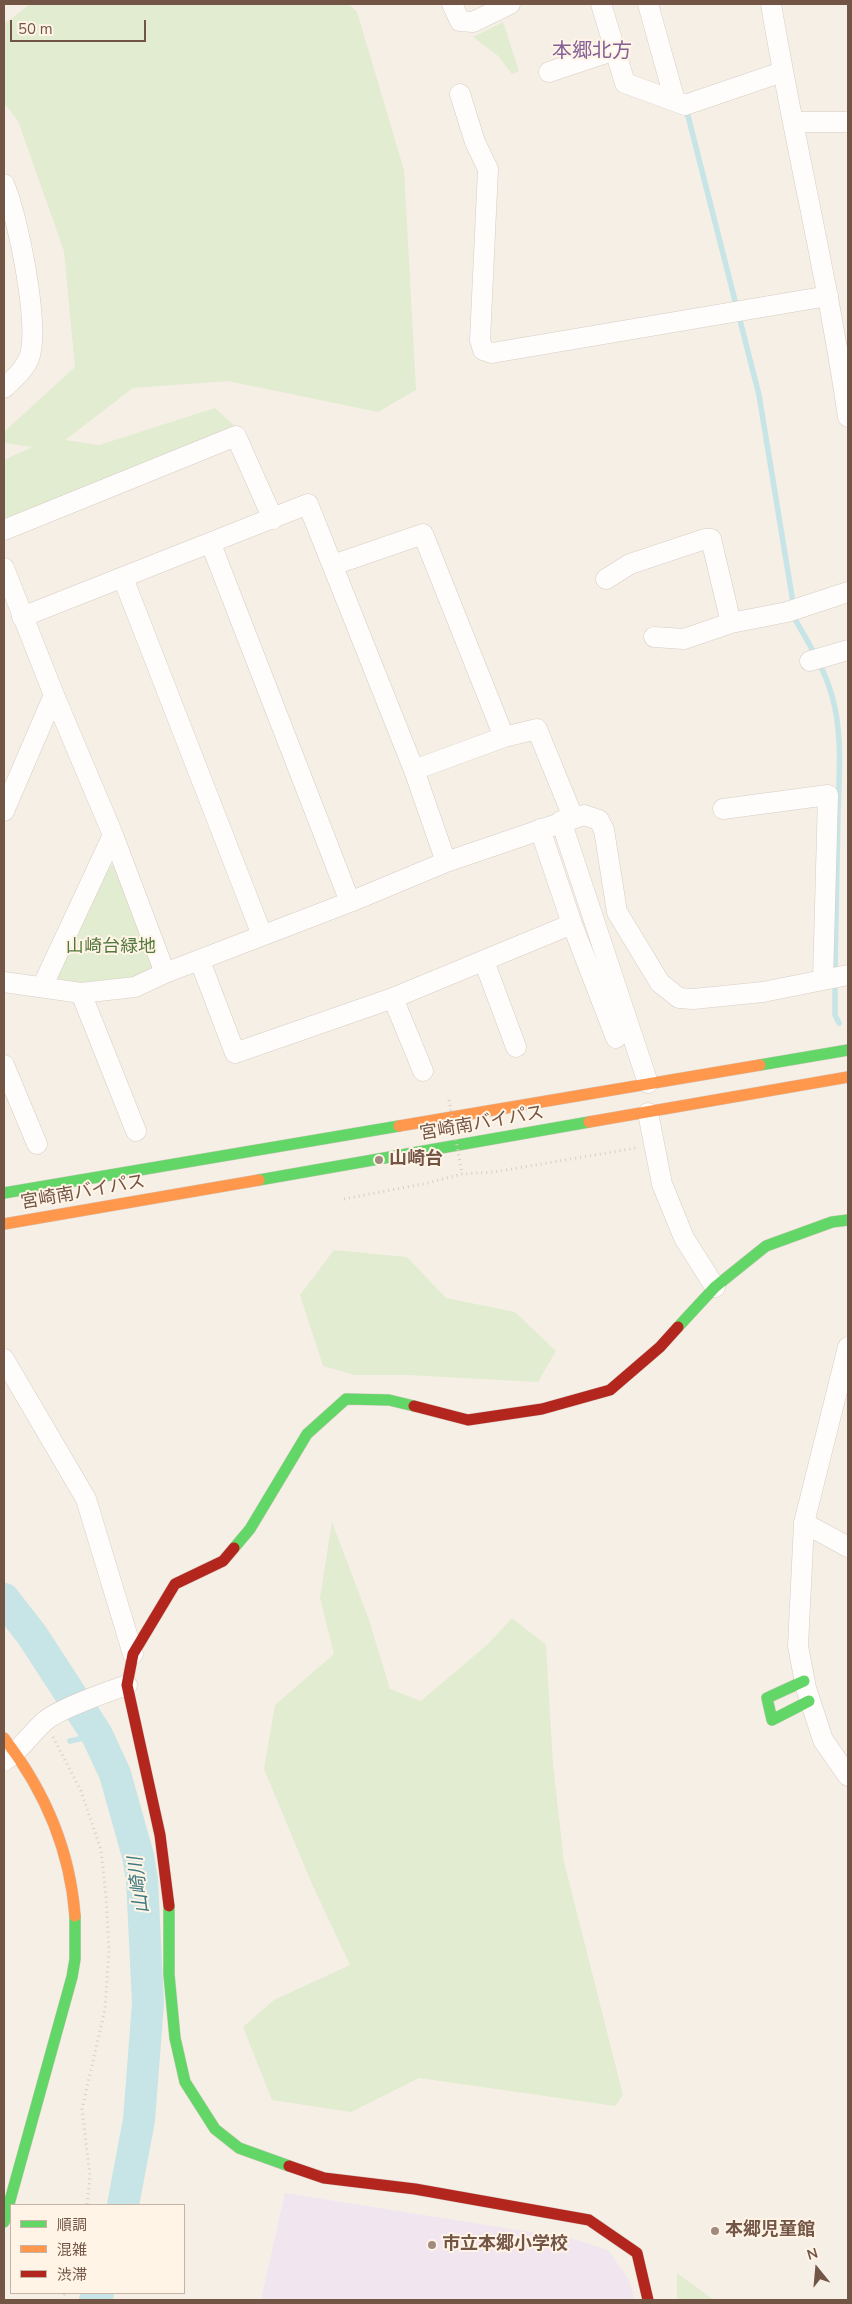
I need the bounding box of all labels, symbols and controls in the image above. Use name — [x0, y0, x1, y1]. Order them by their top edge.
scale bar — [12, 10, 149, 42]
text: 50 m — [18, 19, 53, 39]
district label: 本郷北方 — [552, 40, 632, 64]
park label: 山崎台緑地 — [66, 937, 156, 959]
street label: 宮崎南バイパス — [418, 1102, 546, 1146]
place label: 山崎台 — [389, 1149, 443, 1171]
marker: 山崎台 — [373, 1154, 385, 1166]
street label: 宮崎南バイパス — [19, 1171, 147, 1215]
water label: 山崎川 — [125, 1855, 155, 1915]
legend — [10, 2204, 185, 2294]
text: 順調 — [57, 2215, 87, 2235]
place label: 本郷児童館 — [725, 2220, 815, 2242]
marker: 本郷児童館 — [709, 2225, 721, 2237]
place label: 市立本郷小学校 — [442, 2234, 568, 2256]
marker: 市立本郷小学校 — [426, 2239, 438, 2251]
text: 混雑 — [57, 2240, 87, 2260]
north arrow — [792, 2244, 842, 2294]
text: N — [805, 2244, 820, 2265]
text: 渋滞 — [57, 2265, 87, 2285]

